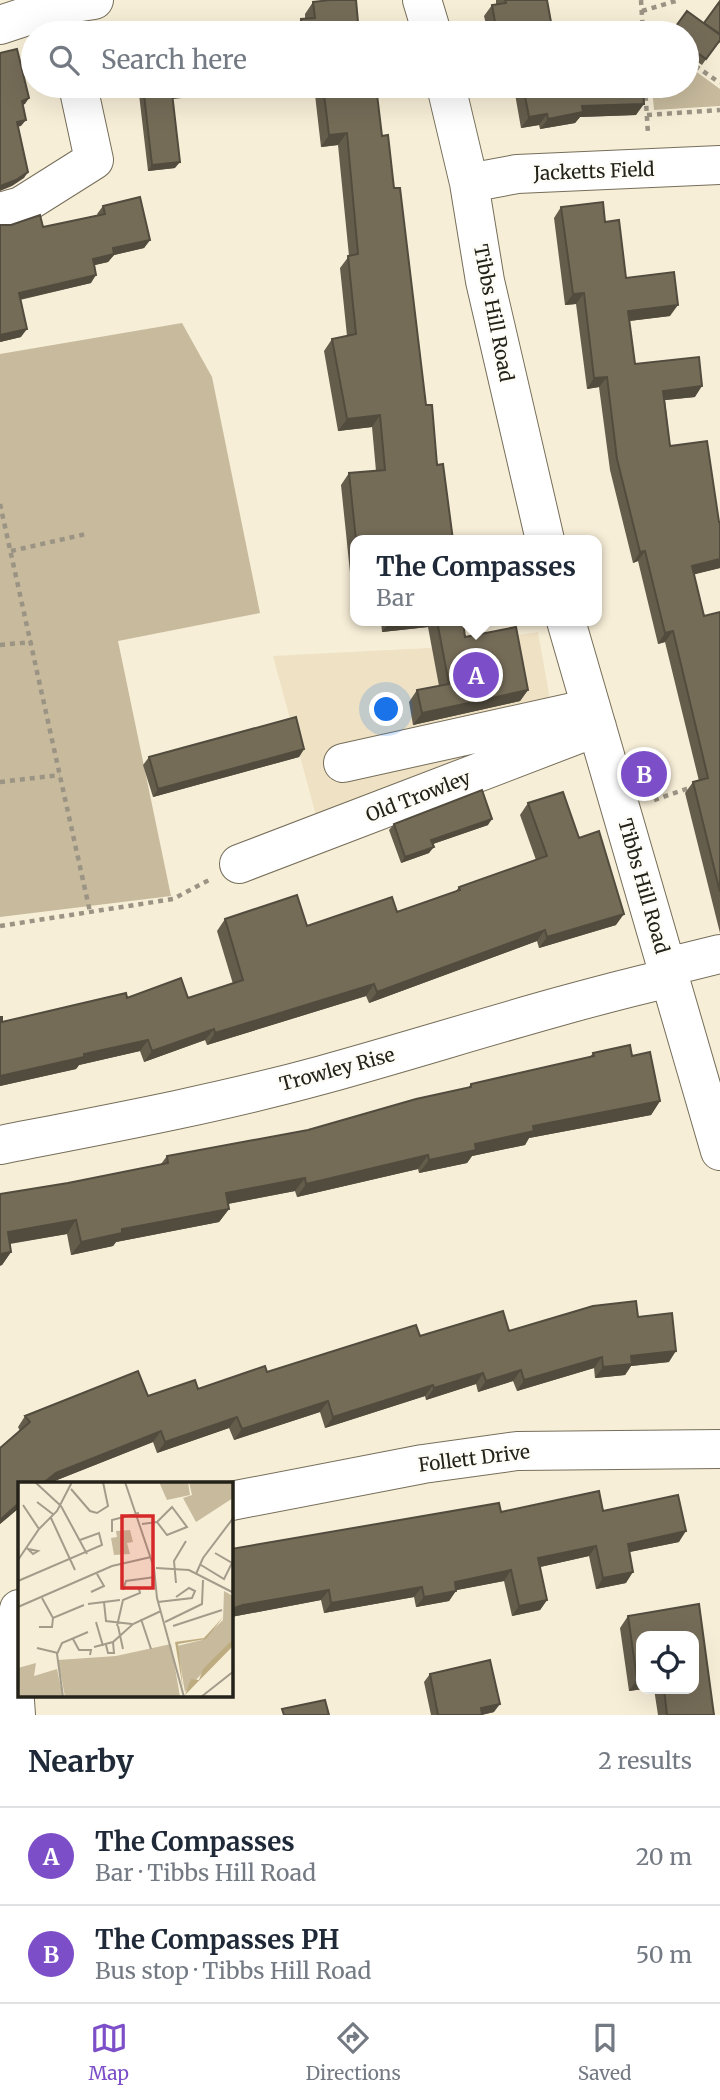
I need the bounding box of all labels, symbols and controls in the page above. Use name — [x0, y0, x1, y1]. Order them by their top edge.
search box — [21, 21, 699, 98]
icon: search — [45, 41, 83, 79]
text: Search here — [101, 43, 247, 76]
street label: Jacketts Field — [532, 157, 655, 185]
street label: Tibbs Hill Road — [469, 242, 519, 384]
popup — [350, 535, 602, 626]
text: The Compasses — [376, 550, 576, 583]
text: Bar — [376, 583, 415, 612]
pin: A — [453, 649, 499, 701]
your location — [369, 692, 403, 726]
pin: B — [621, 748, 667, 800]
street label: Old Trowley — [362, 765, 474, 827]
street label: Tibbs Hill Road — [613, 816, 675, 956]
street label: Trowley Rise — [277, 1042, 397, 1096]
street label: Follett Drive — [417, 1439, 531, 1477]
inset map — [18, 1482, 233, 1698]
map controls — [636, 1631, 699, 1694]
button: locate — [636, 1631, 699, 1694]
text: Nearby — [28, 1742, 134, 1780]
text: 2 results — [598, 1746, 692, 1775]
text: The Compasses — [95, 1825, 295, 1858]
text: A — [43, 1842, 59, 1871]
text: 20 m — [636, 1842, 692, 1871]
text: Bar · Tibbs Hill Road — [95, 1858, 316, 1887]
text: The Compasses PH — [95, 1923, 339, 1956]
text: B — [43, 1940, 59, 1969]
text: 50 m — [636, 1940, 692, 1969]
text: Bus stop · Tibbs Hill Road — [95, 1956, 371, 1985]
tab: Map — [88, 2019, 129, 2085]
tab: Directions — [306, 2019, 401, 2085]
tab: Saved — [578, 2019, 632, 2085]

